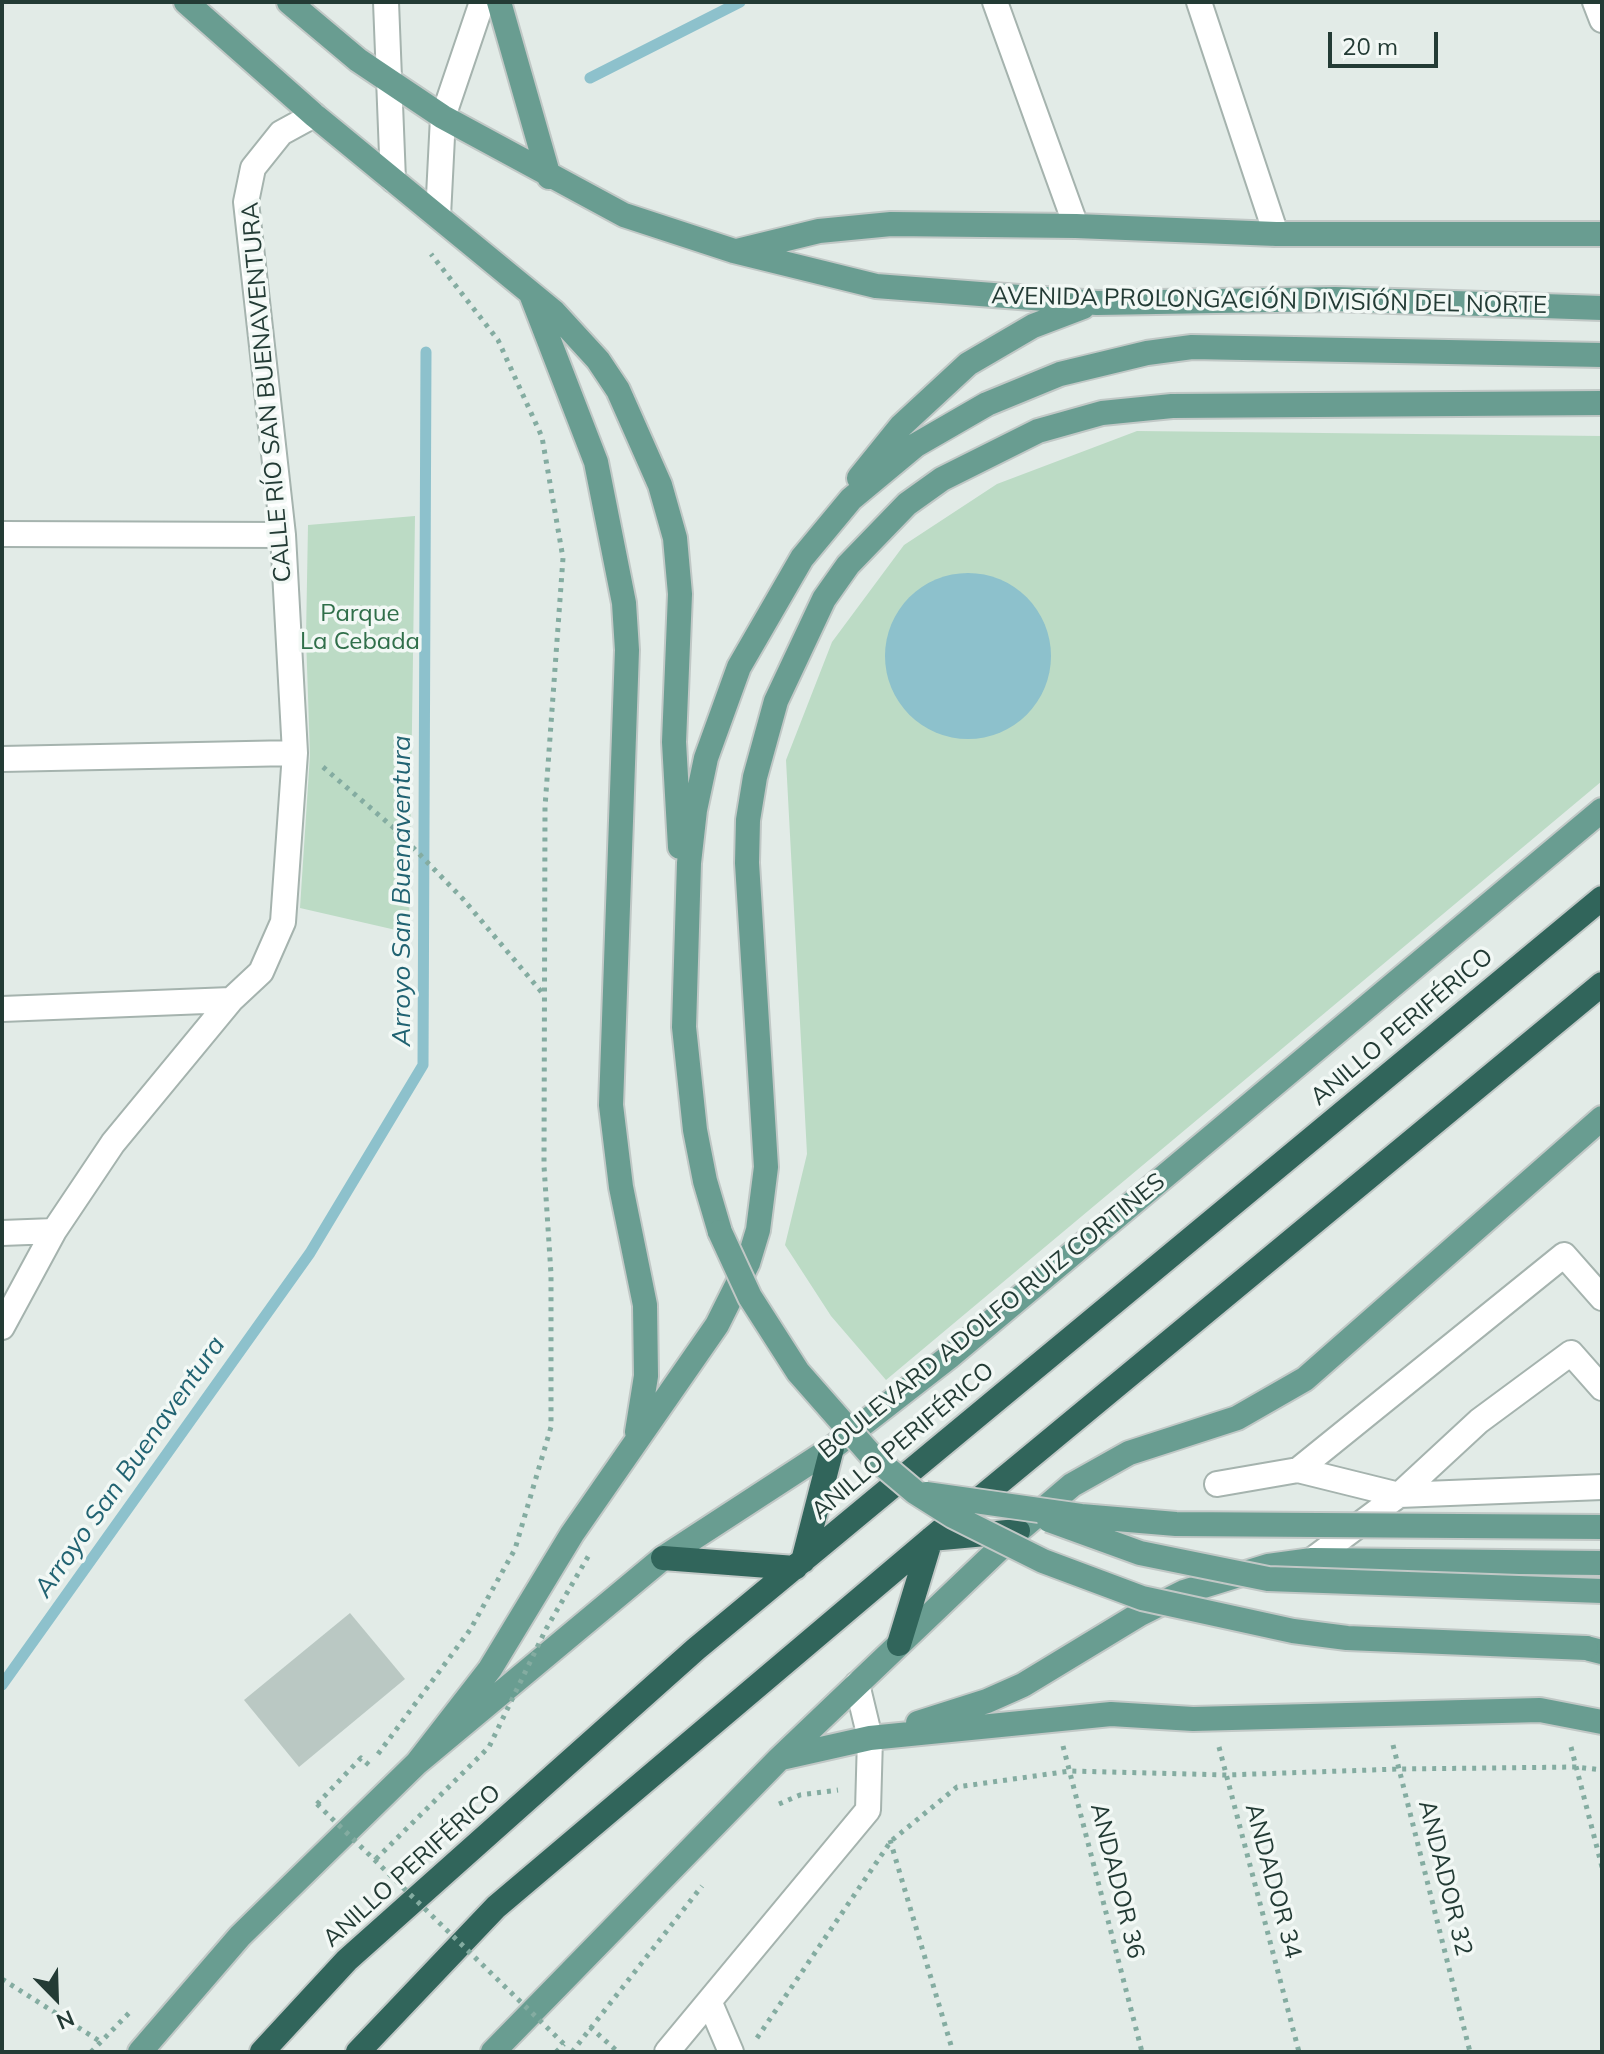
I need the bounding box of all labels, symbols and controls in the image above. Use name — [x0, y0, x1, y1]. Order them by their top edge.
scale bar — [1332, 16, 1442, 66]
text: 20 m — [1342, 31, 1398, 61]
street label: CALLE RÍO SAN BUENAVENTURA — [236, 201, 298, 583]
street label: AVENIDA PROLONGACIÓN DIVISIÓN DEL NORTE — [991, 282, 1547, 320]
park label: Parque La Cebada — [300, 600, 420, 656]
water label: Arroyo San Buenaventura — [386, 735, 418, 1047]
street label: ANILLO PERIFÉRICO — [1305, 942, 1499, 1112]
street label: BOULEVARD ADOLFO RUIZ CORTINES — [813, 1167, 1171, 1465]
water label: Arroyo San Buenaventura — [28, 1331, 232, 1603]
street label: ANILLO PERIFÉRICO — [806, 1356, 1000, 1526]
street label: ANILLO PERIFÉRICO — [317, 1779, 507, 1953]
street label: ANDADOR 32 — [1412, 1797, 1478, 1959]
street label: ANDADOR 36 — [1084, 1800, 1150, 1962]
street label: ANDADOR 34 — [1239, 1800, 1307, 1962]
north arrow — [16, 1958, 96, 2038]
text: N — [52, 2004, 78, 2036]

